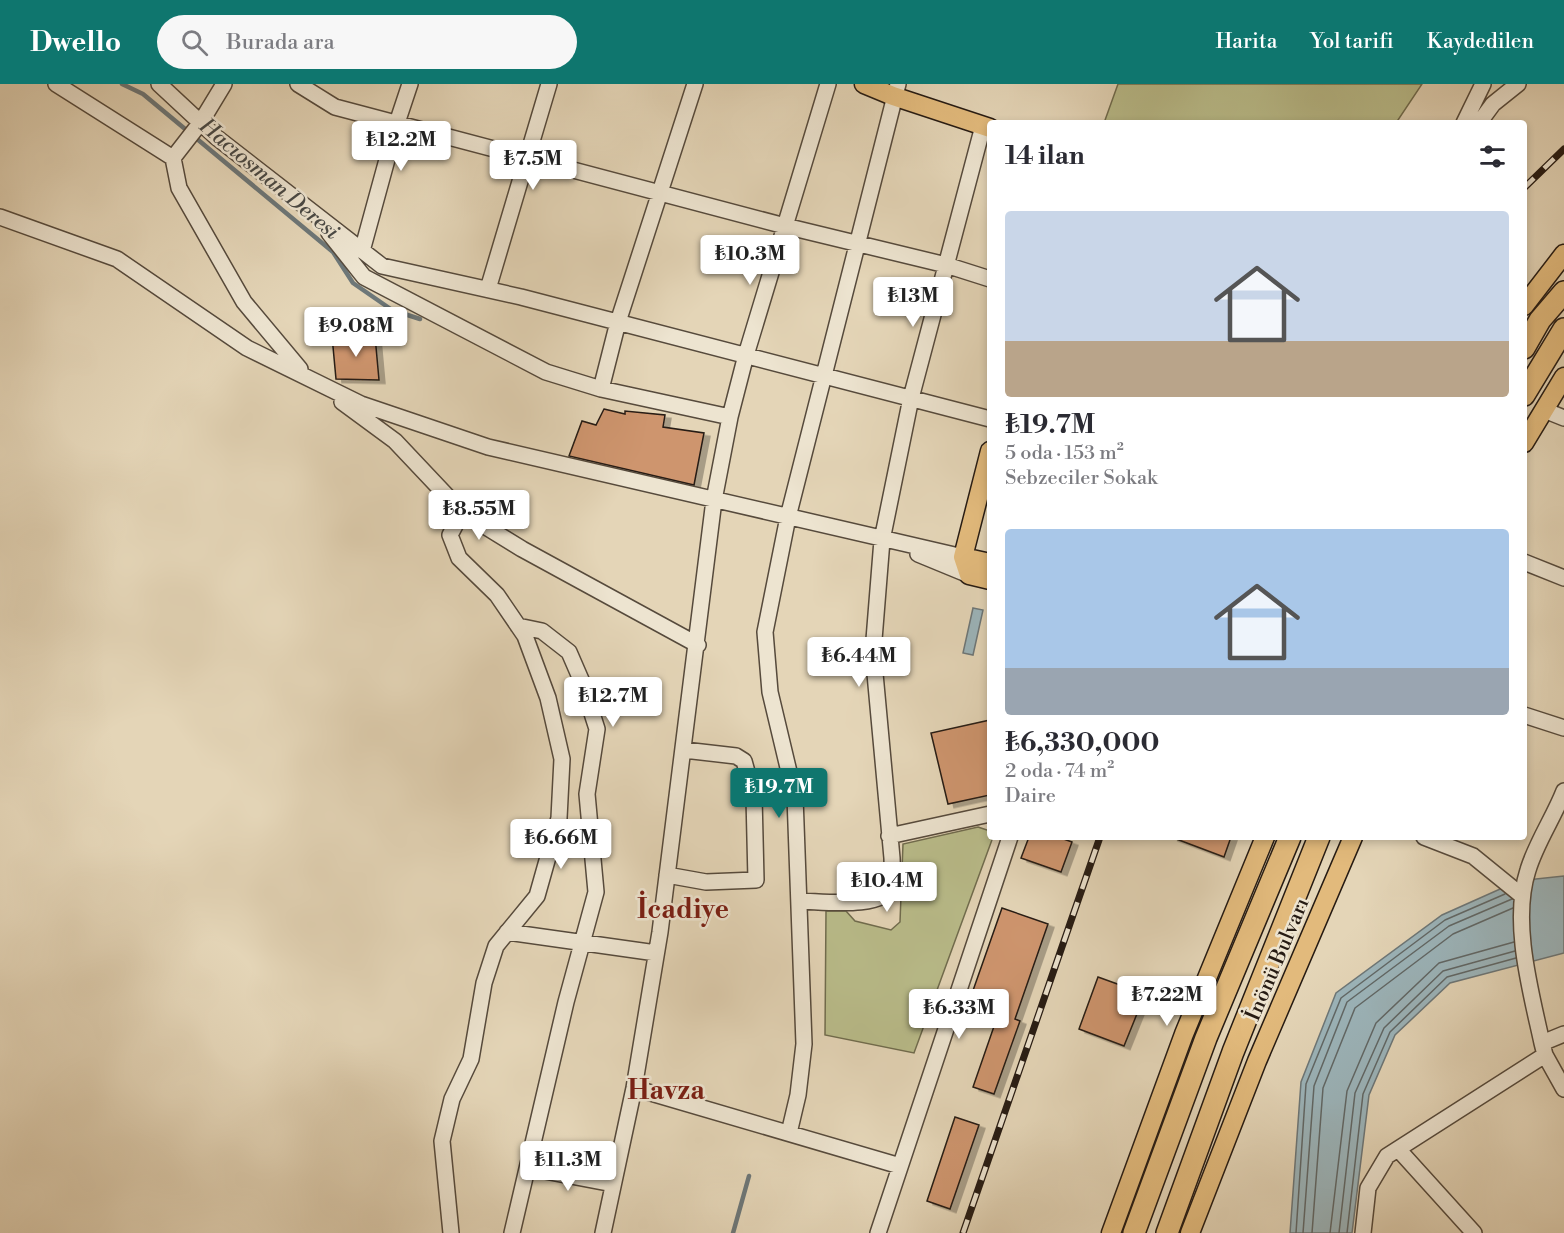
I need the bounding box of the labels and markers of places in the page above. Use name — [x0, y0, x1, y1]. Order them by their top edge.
pin: ₺12.2M — [352, 121, 450, 172]
pin: ₺7.5M — [491, 140, 575, 191]
pin: ₺10.3M — [701, 235, 799, 286]
pin: ₺13M — [877, 277, 949, 328]
pin: ₺9.08M — [307, 307, 405, 358]
pin: ₺8.55M — [430, 490, 528, 541]
pin: ₺6.44M — [810, 637, 908, 688]
pin: ₺12.7M — [564, 677, 662, 728]
pin: ₺19.7M — [730, 768, 828, 819]
pin: ₺6.66M — [512, 819, 610, 870]
pin: ₺10.4M — [838, 862, 936, 913]
pin: ₺7.22M — [1118, 976, 1216, 1027]
pin: ₺6.33M — [910, 989, 1008, 1040]
pin: ₺11.3M — [519, 1141, 617, 1192]

